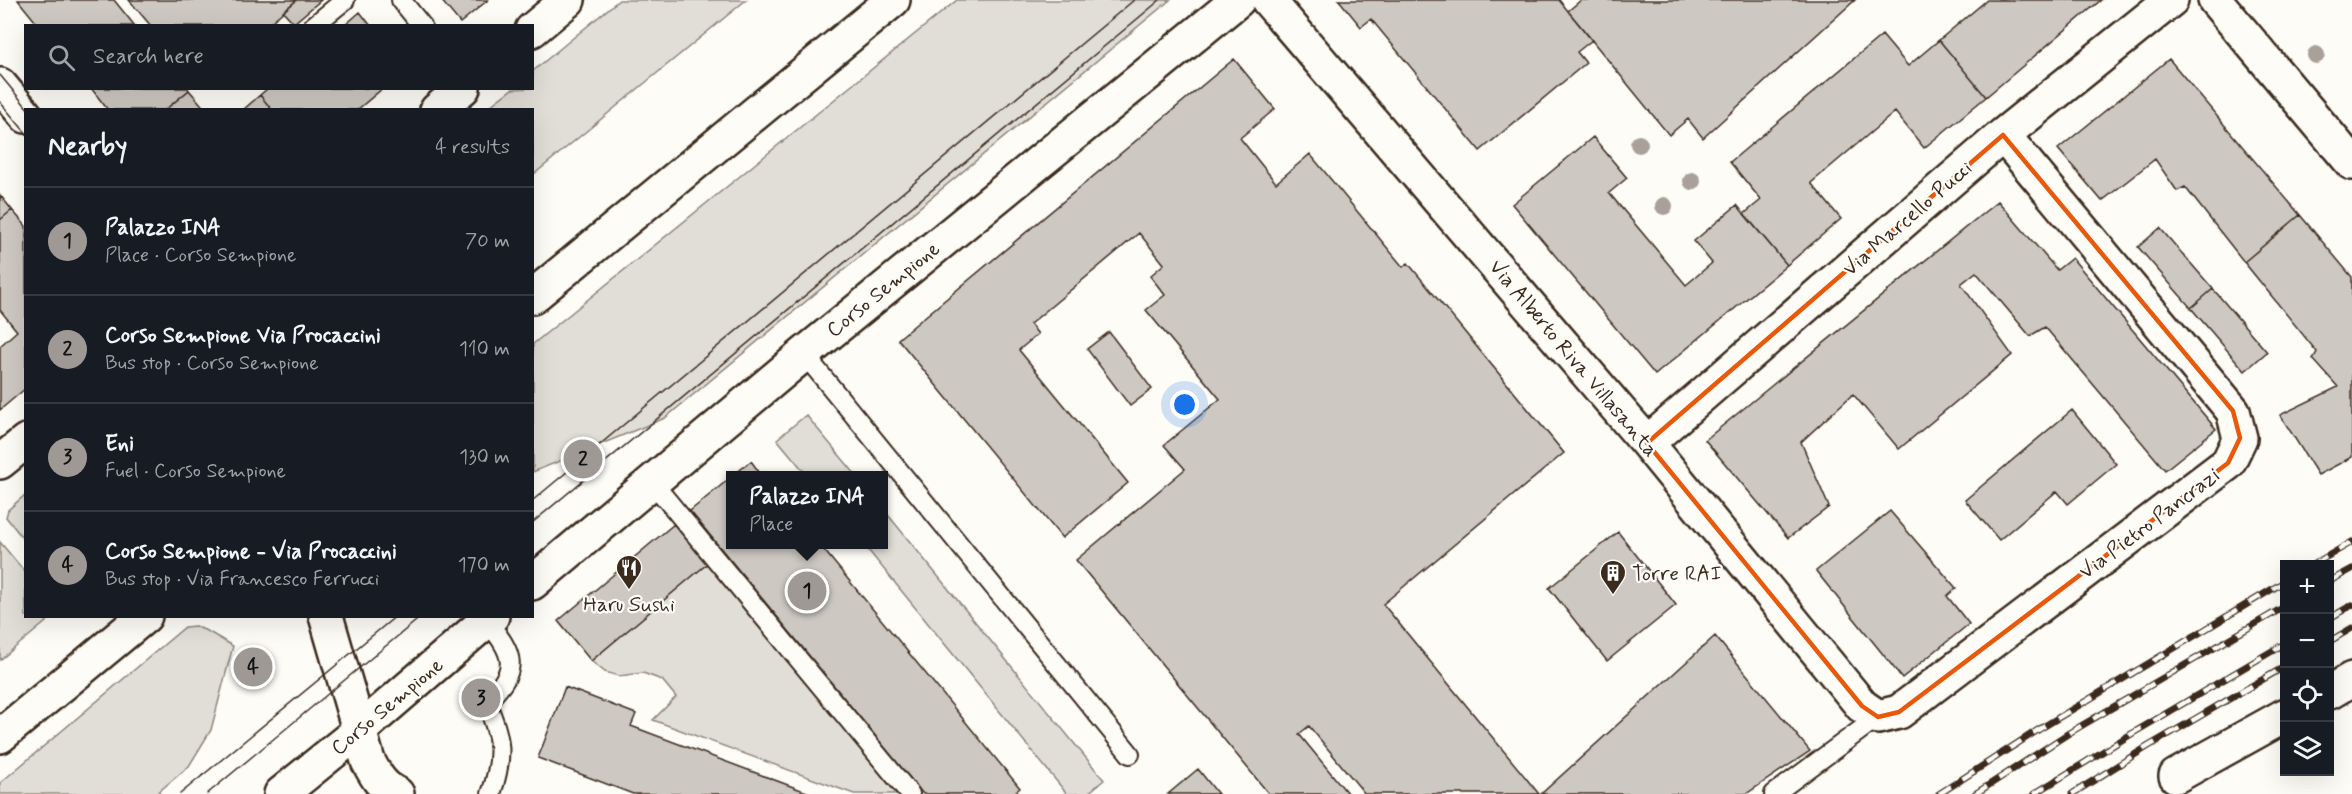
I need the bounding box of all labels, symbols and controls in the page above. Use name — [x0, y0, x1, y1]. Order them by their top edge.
search box — [24, 24, 534, 90]
icon: search — [45, 41, 78, 74]
text: Search here — [93, 43, 204, 71]
text: Nearby — [48, 130, 127, 164]
text: 4 results — [435, 134, 510, 161]
street label: Via Marcello Pucci — [1837, 154, 1979, 283]
text: Palazzo INA — [105, 214, 221, 242]
text: 1 — [63, 228, 72, 255]
text: 70 m — [465, 228, 510, 255]
street label: Corso Sempione — [821, 235, 946, 344]
text: Place · Corso Sempione — [105, 242, 297, 269]
street label: Via Alberto Riva Villasanta — [1482, 254, 1664, 463]
text: Corso Sempione Via Procaccini — [105, 322, 381, 350]
text: 2 — [63, 336, 72, 363]
text: 110 m — [459, 336, 510, 363]
text: Bus stop · Corso Sempione — [105, 350, 319, 377]
your location — [1170, 390, 1199, 419]
text: Eni — [105, 430, 134, 458]
pin: 2 — [564, 436, 602, 482]
text: 3 — [63, 444, 72, 471]
text: 130 m — [459, 444, 510, 471]
text: Fuel · Corso Sempione — [105, 458, 286, 485]
street label: Via Pietro Pancrazi — [2074, 462, 2226, 586]
popup — [726, 471, 888, 549]
text: Palazzo INA — [749, 483, 865, 511]
text: Place — [749, 511, 793, 538]
text: Corso Sempione - Via Procaccini — [105, 538, 397, 566]
text: 4 — [62, 552, 73, 579]
text: 170 m — [458, 552, 510, 579]
restaurant icon: Haru Sushi — [614, 553, 644, 591]
building icon: Torre RAI — [1598, 558, 1628, 596]
place label: Torre RAI — [1632, 560, 1722, 588]
map controls — [2280, 560, 2334, 776]
button: + — [2280, 560, 2334, 614]
text: Bus stop · Via Francesco Ferrucci — [105, 566, 379, 593]
pin: 1 — [788, 568, 826, 614]
place label: Haru Sushi — [583, 591, 675, 619]
button: − — [2280, 614, 2334, 668]
pin: 4 — [234, 644, 272, 690]
street label: Corso Sempione — [326, 651, 450, 762]
button: locate — [2280, 668, 2334, 722]
pin: 3 — [462, 676, 500, 720]
button: layers — [2280, 722, 2334, 776]

